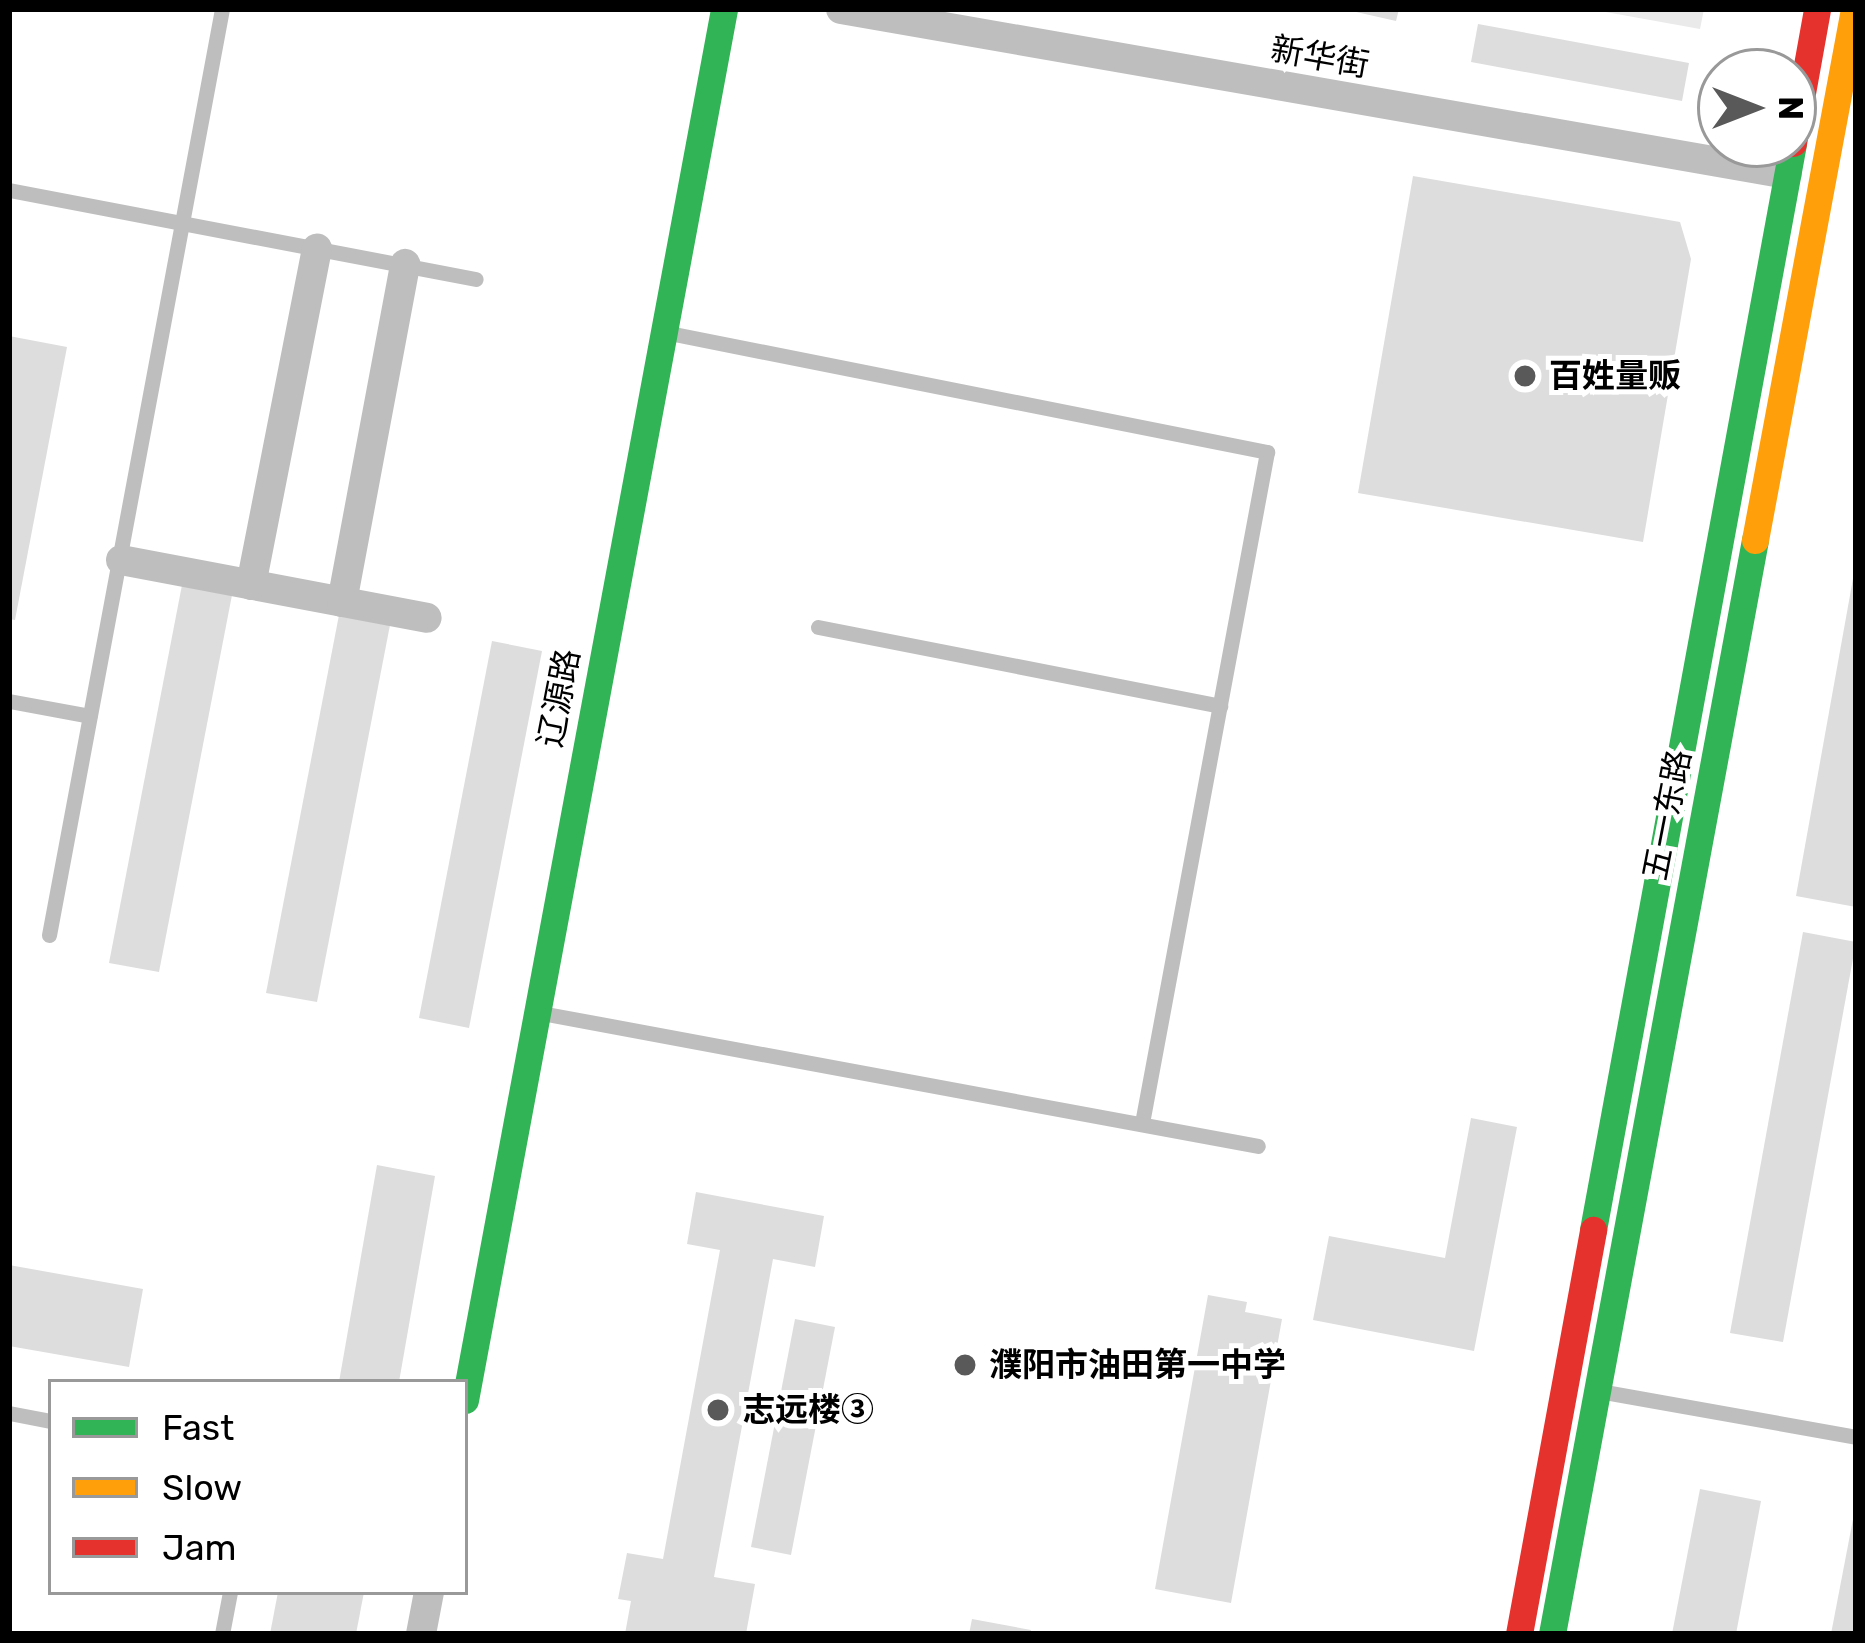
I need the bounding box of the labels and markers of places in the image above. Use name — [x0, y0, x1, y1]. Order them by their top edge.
place label: 百姓量贩 — [1549, 356, 1681, 396]
marker: 百姓量贩 — [1512, 363, 1538, 389]
place label: 濮阳市油田第一中学 — [989, 1345, 1286, 1385]
marker: 濮阳市油田第一中学 — [952, 1352, 978, 1378]
place label: 志远楼③ — [742, 1390, 874, 1430]
marker: 志远楼③ — [705, 1397, 731, 1423]

